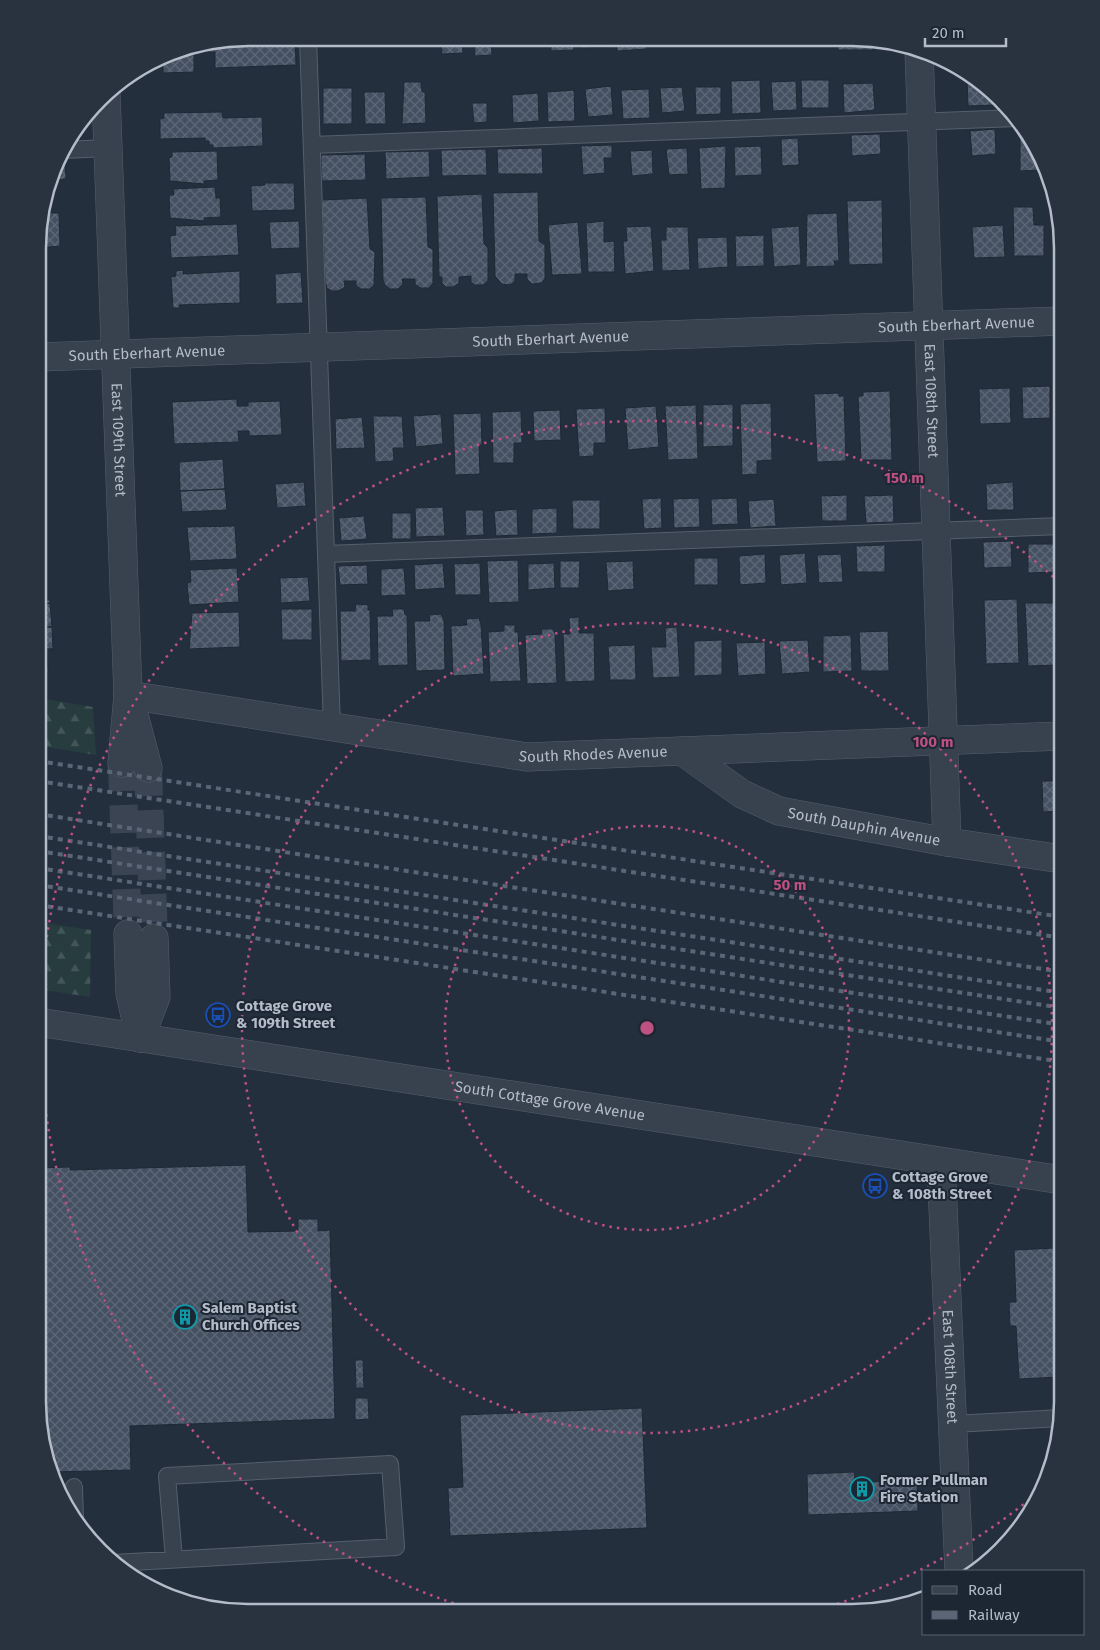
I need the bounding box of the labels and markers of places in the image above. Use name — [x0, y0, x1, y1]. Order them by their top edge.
place label: Cottage Grove & 109th Street — [236, 997, 335, 1032]
bus stop icon: Cottage Grove & 109th Street — [205, 1002, 231, 1028]
centre of rings — [638, 1019, 656, 1037]
place label: Cottage Grove & 108th Street — [892, 1168, 992, 1203]
bus stop icon: Cottage Grove & 108th Street — [862, 1173, 888, 1199]
place label: Salem Baptist Church Offices — [202, 1299, 300, 1334]
building icon: Salem Baptist Church Offices — [172, 1304, 198, 1330]
place label: Former Pullman Fire Station — [880, 1471, 988, 1506]
building icon: Former Pullman Fire Station — [849, 1476, 875, 1502]

